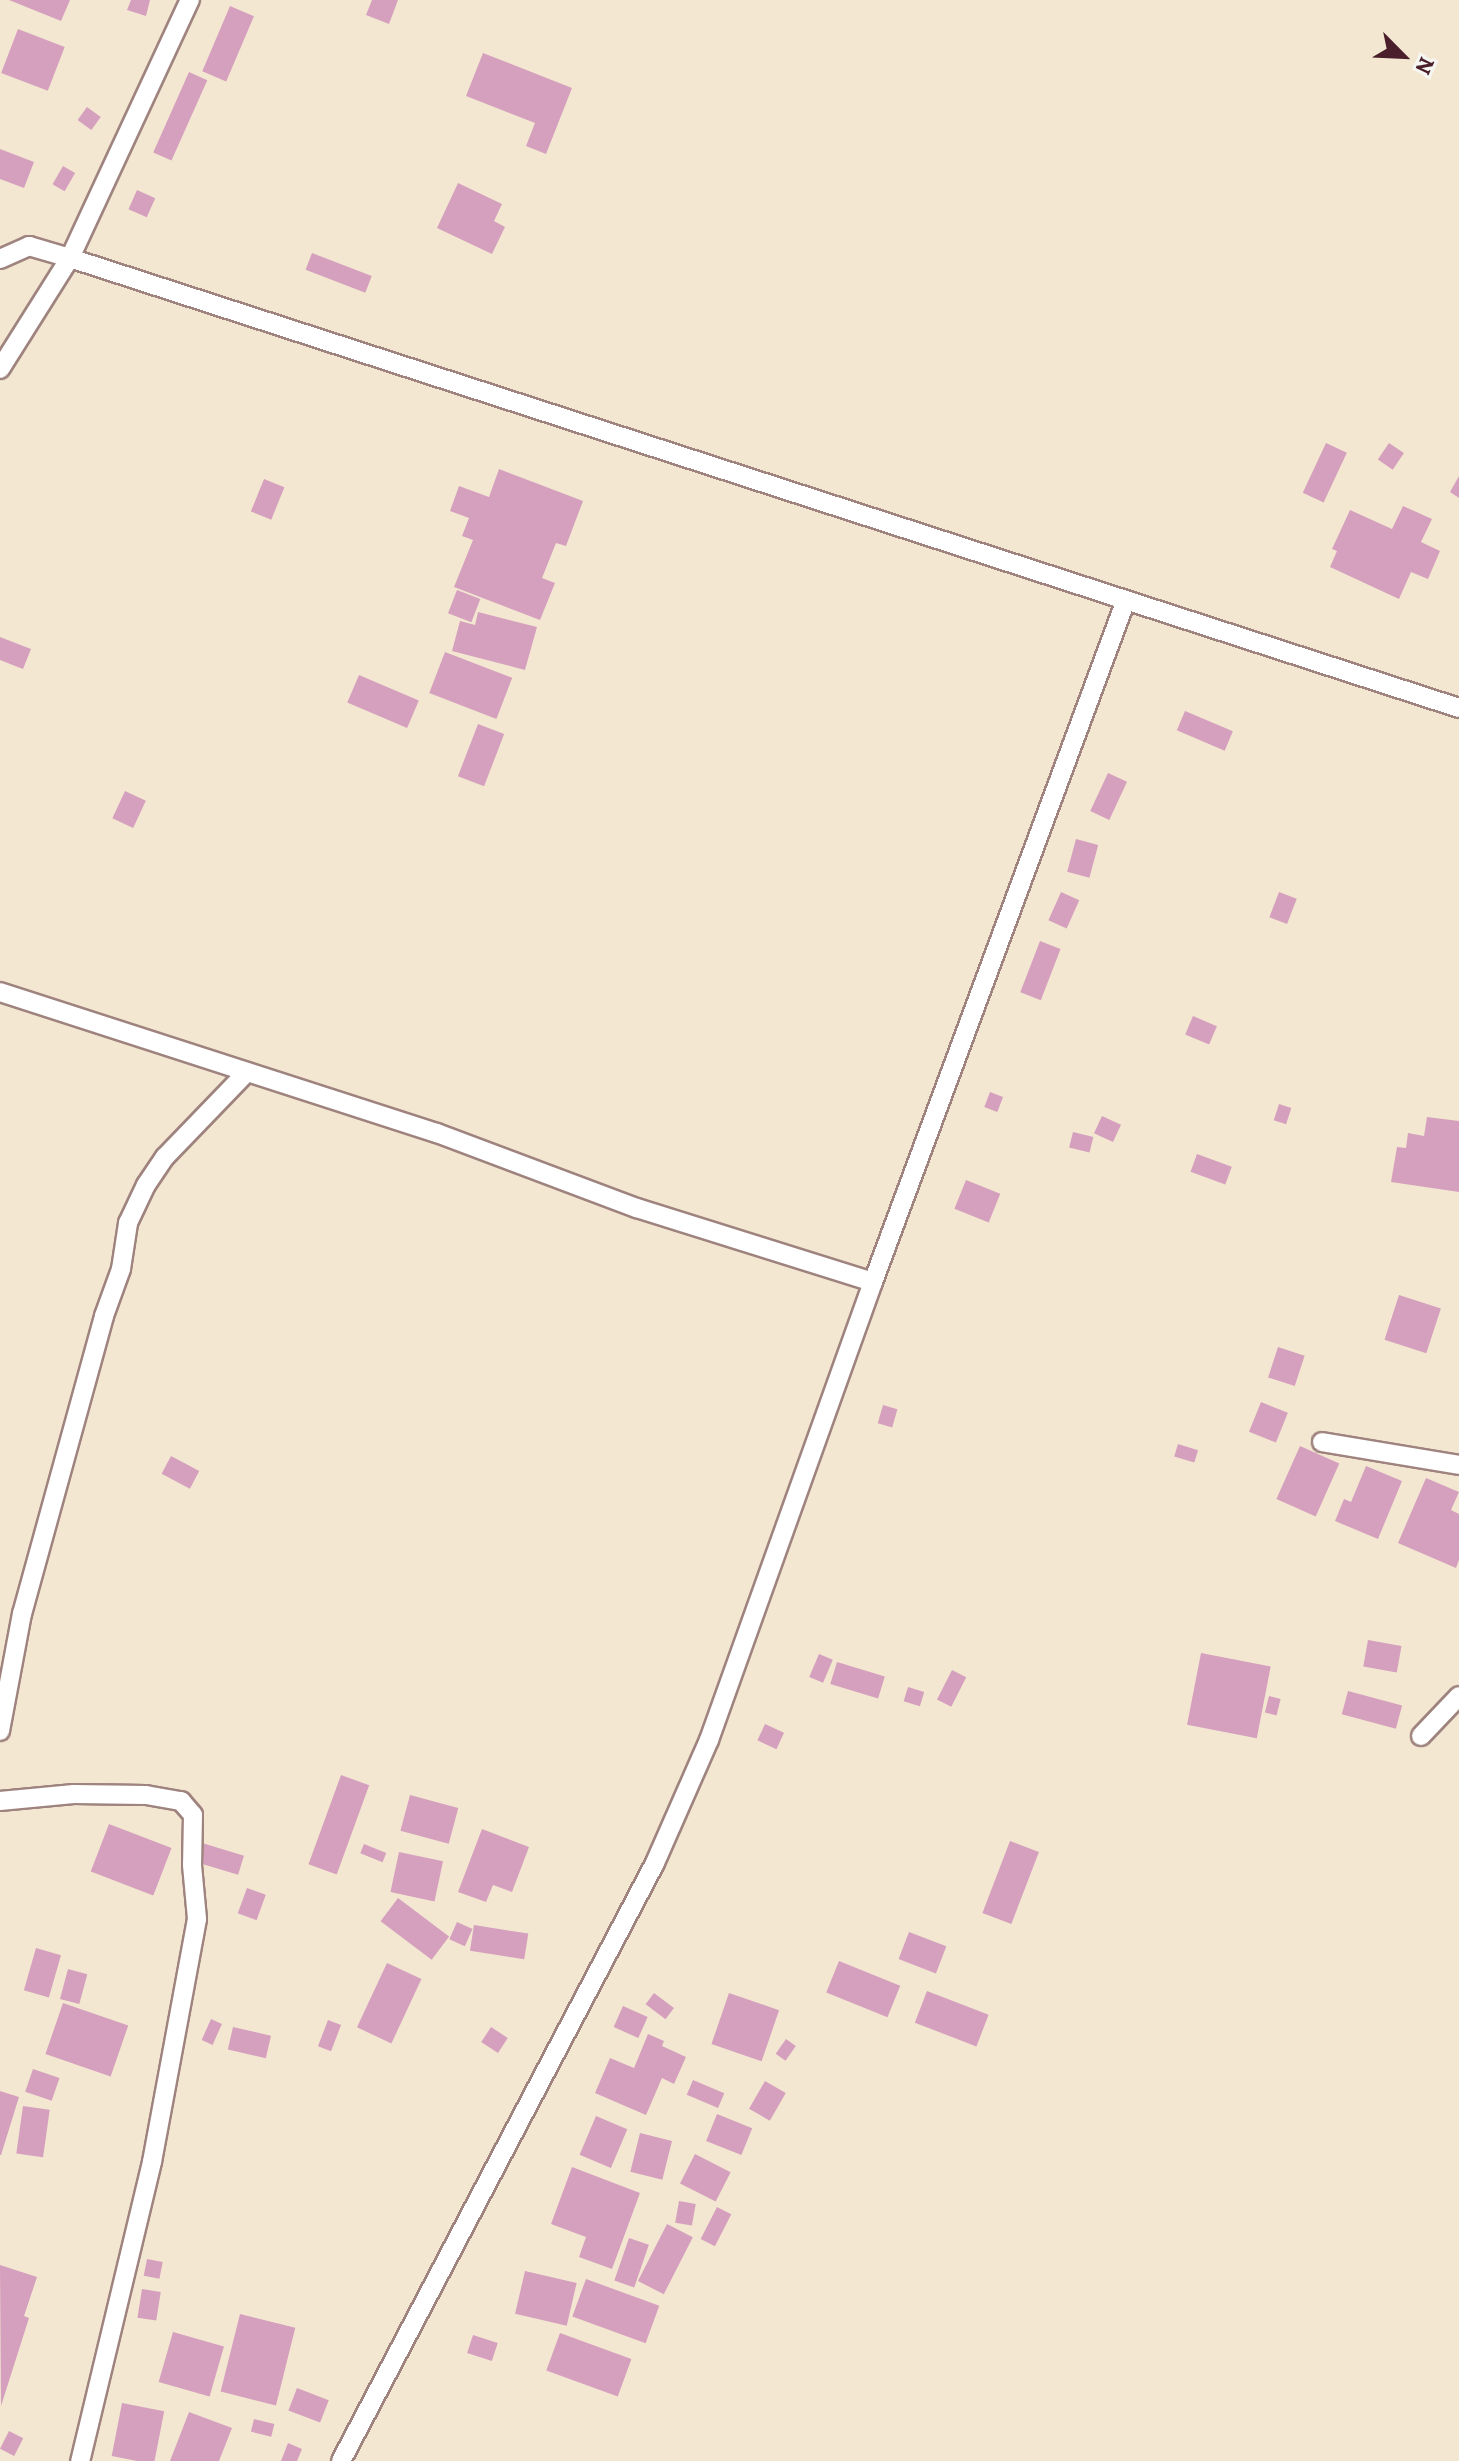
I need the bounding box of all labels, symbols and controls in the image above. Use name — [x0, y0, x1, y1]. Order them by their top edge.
north arrow — [1363, 16, 1443, 96]
text: N — [1408, 52, 1442, 79]

